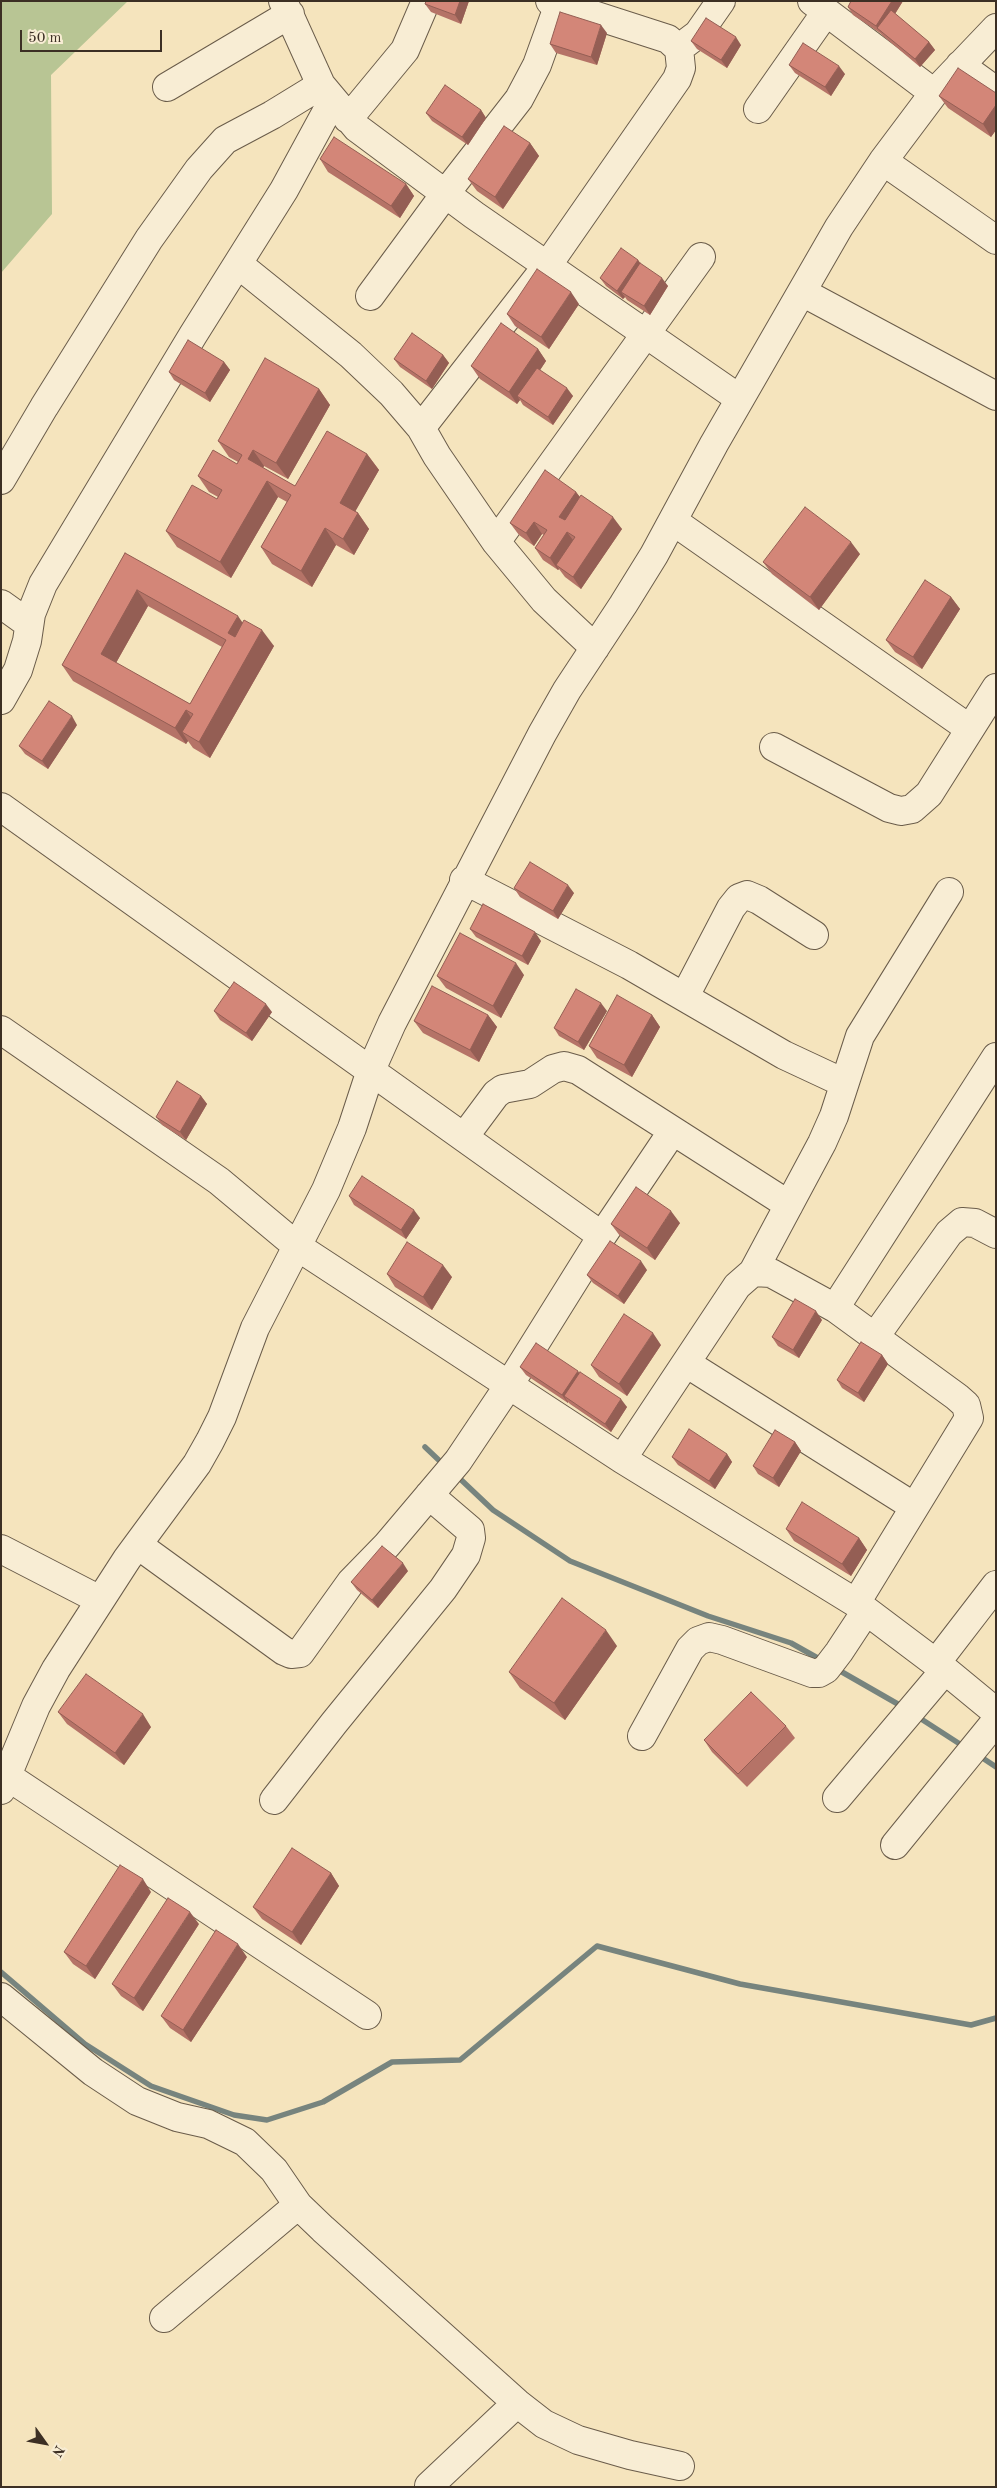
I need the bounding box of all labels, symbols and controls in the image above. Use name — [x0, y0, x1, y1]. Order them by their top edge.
scale bar — [22, 20, 165, 52]
text: 50 m — [28, 31, 62, 46]
north arrow — [20, 2418, 70, 2468]
text: N — [49, 2443, 66, 2459]

